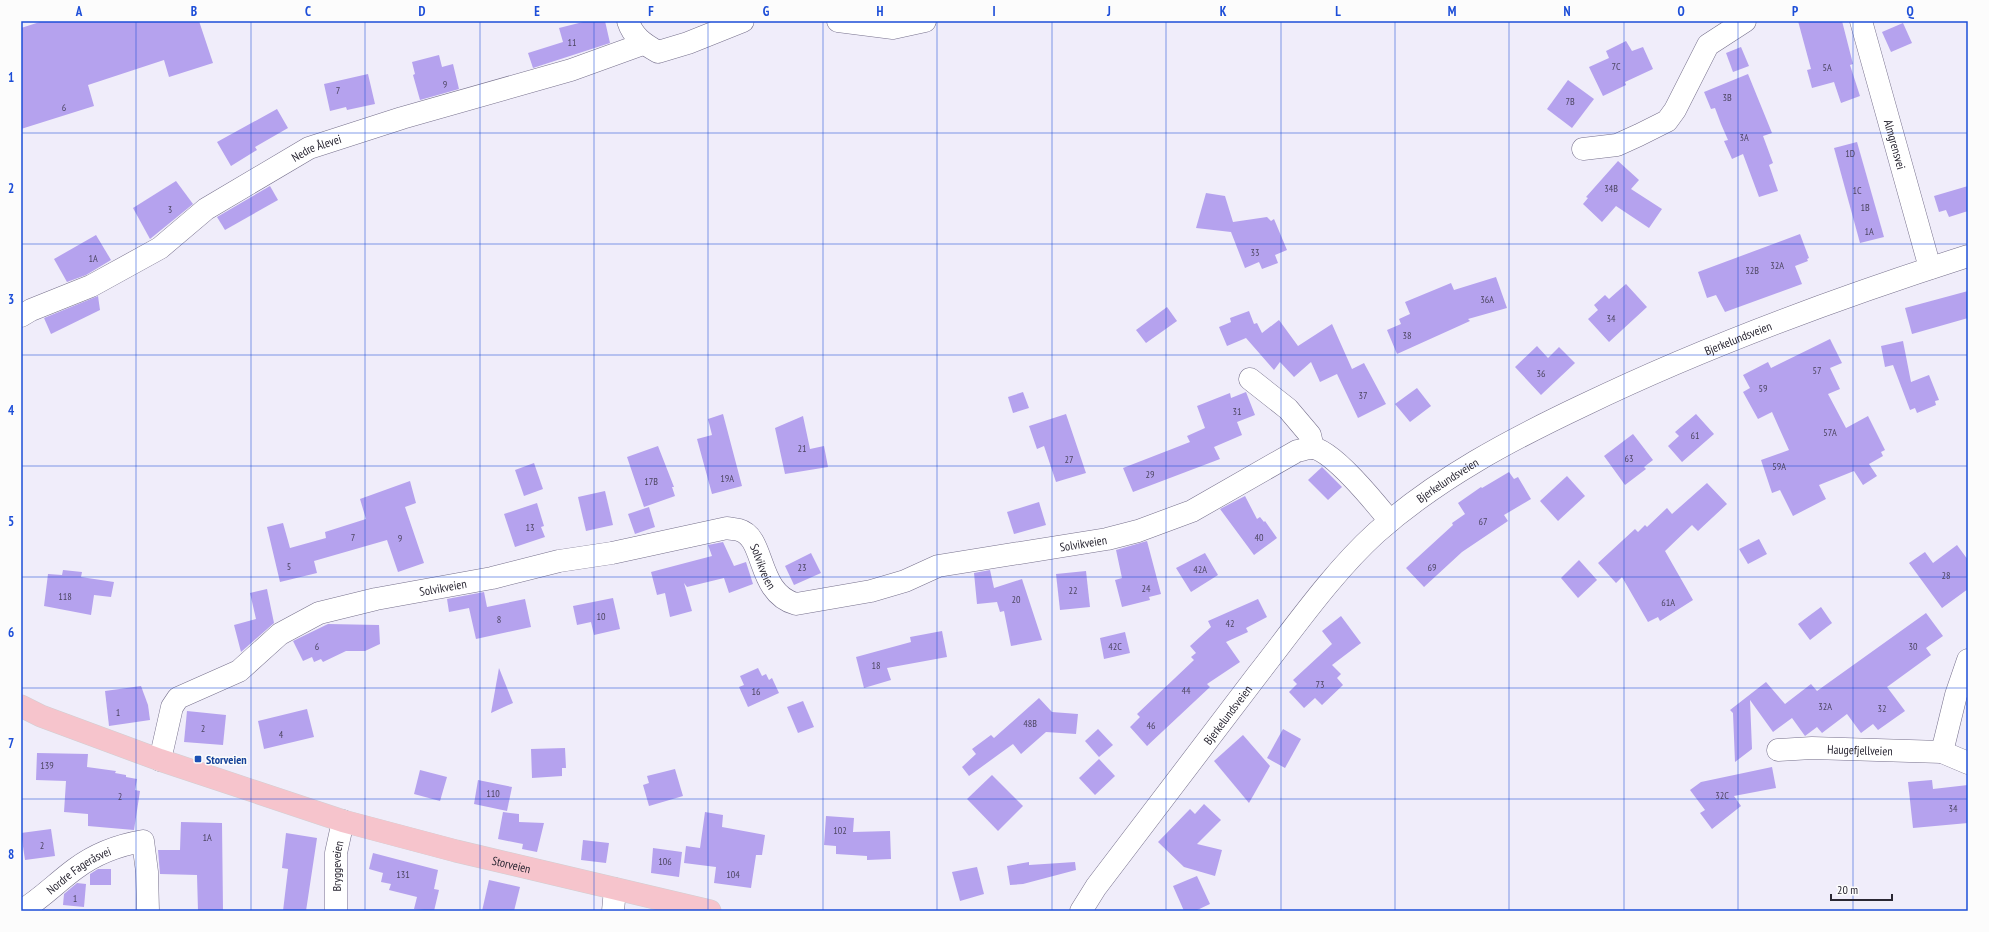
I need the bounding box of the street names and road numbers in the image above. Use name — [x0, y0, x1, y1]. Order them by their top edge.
street label: Almgrensvei — [1881, 118, 1910, 171]
street label: Nedre Ålevei — [288, 131, 343, 164]
street label: Bjerkelundsveien — [1702, 318, 1774, 358]
street label: Bjerkelundsveien — [1413, 454, 1481, 506]
street label: Solvikveien — [1059, 532, 1108, 554]
street label: Solvikveien — [748, 541, 780, 592]
street label: Solvikveien — [418, 575, 468, 599]
street label: Bjerkelundsveien — [1200, 682, 1255, 747]
street label: Haugefjellveien — [1827, 741, 1893, 758]
street label: Bryggeveien — [329, 839, 346, 892]
street label: Nordre Fageråsvei — [43, 843, 113, 897]
street label: Storveien — [491, 852, 532, 876]

